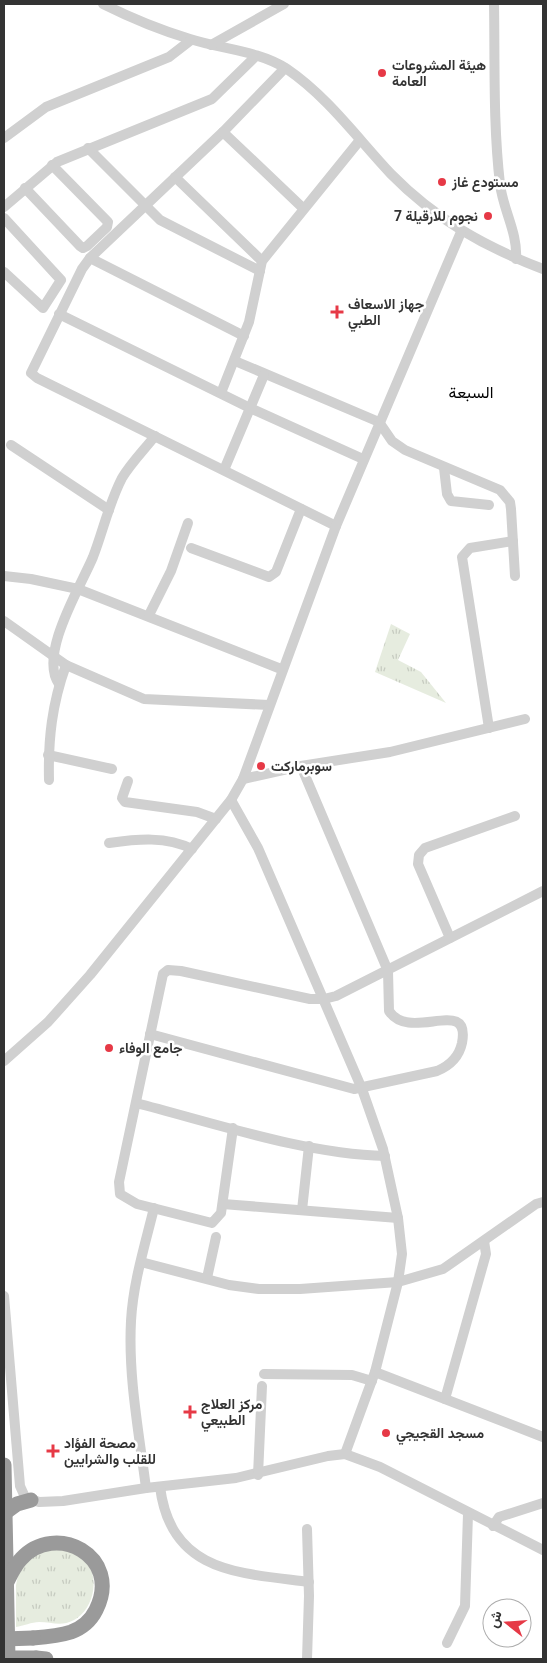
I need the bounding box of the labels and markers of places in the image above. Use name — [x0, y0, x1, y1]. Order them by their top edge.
place label: هيئة المشروعات العامة — [392, 57, 486, 89]
marker: هيئة المشروعات العامة — [376, 67, 388, 79]
place label: مستودع غاز — [451, 174, 519, 192]
marker: مستودع غاز — [436, 176, 448, 188]
place label: 7 نجوم للارقيلة — [394, 208, 478, 225]
marker: 7 نجوم للارقيلة — [482, 210, 494, 222]
place label: جهاز الاسعاف الطبي — [348, 296, 425, 332]
marker: جهاز الاسعاف الطبي — [330, 305, 344, 319]
place label: سوبرماركت — [271, 758, 332, 775]
marker: سوبرماركت — [255, 760, 267, 772]
place label: جامع الوفاء — [119, 1040, 183, 1058]
marker: جامع الوفاء — [103, 1042, 115, 1054]
place label: مركز العلاج الطبيعي — [201, 1396, 263, 1432]
marker: مركز العلاج الطبيعي — [183, 1405, 197, 1419]
place label: مسجد القجيجي — [396, 1425, 485, 1445]
marker: مسجد القجيجي — [380, 1427, 392, 1439]
place label: مصحة الفؤاد للقلب والشرايين — [64, 1435, 156, 1468]
marker: مصحة الفؤاد للقلب والشرايين — [46, 1444, 60, 1458]

